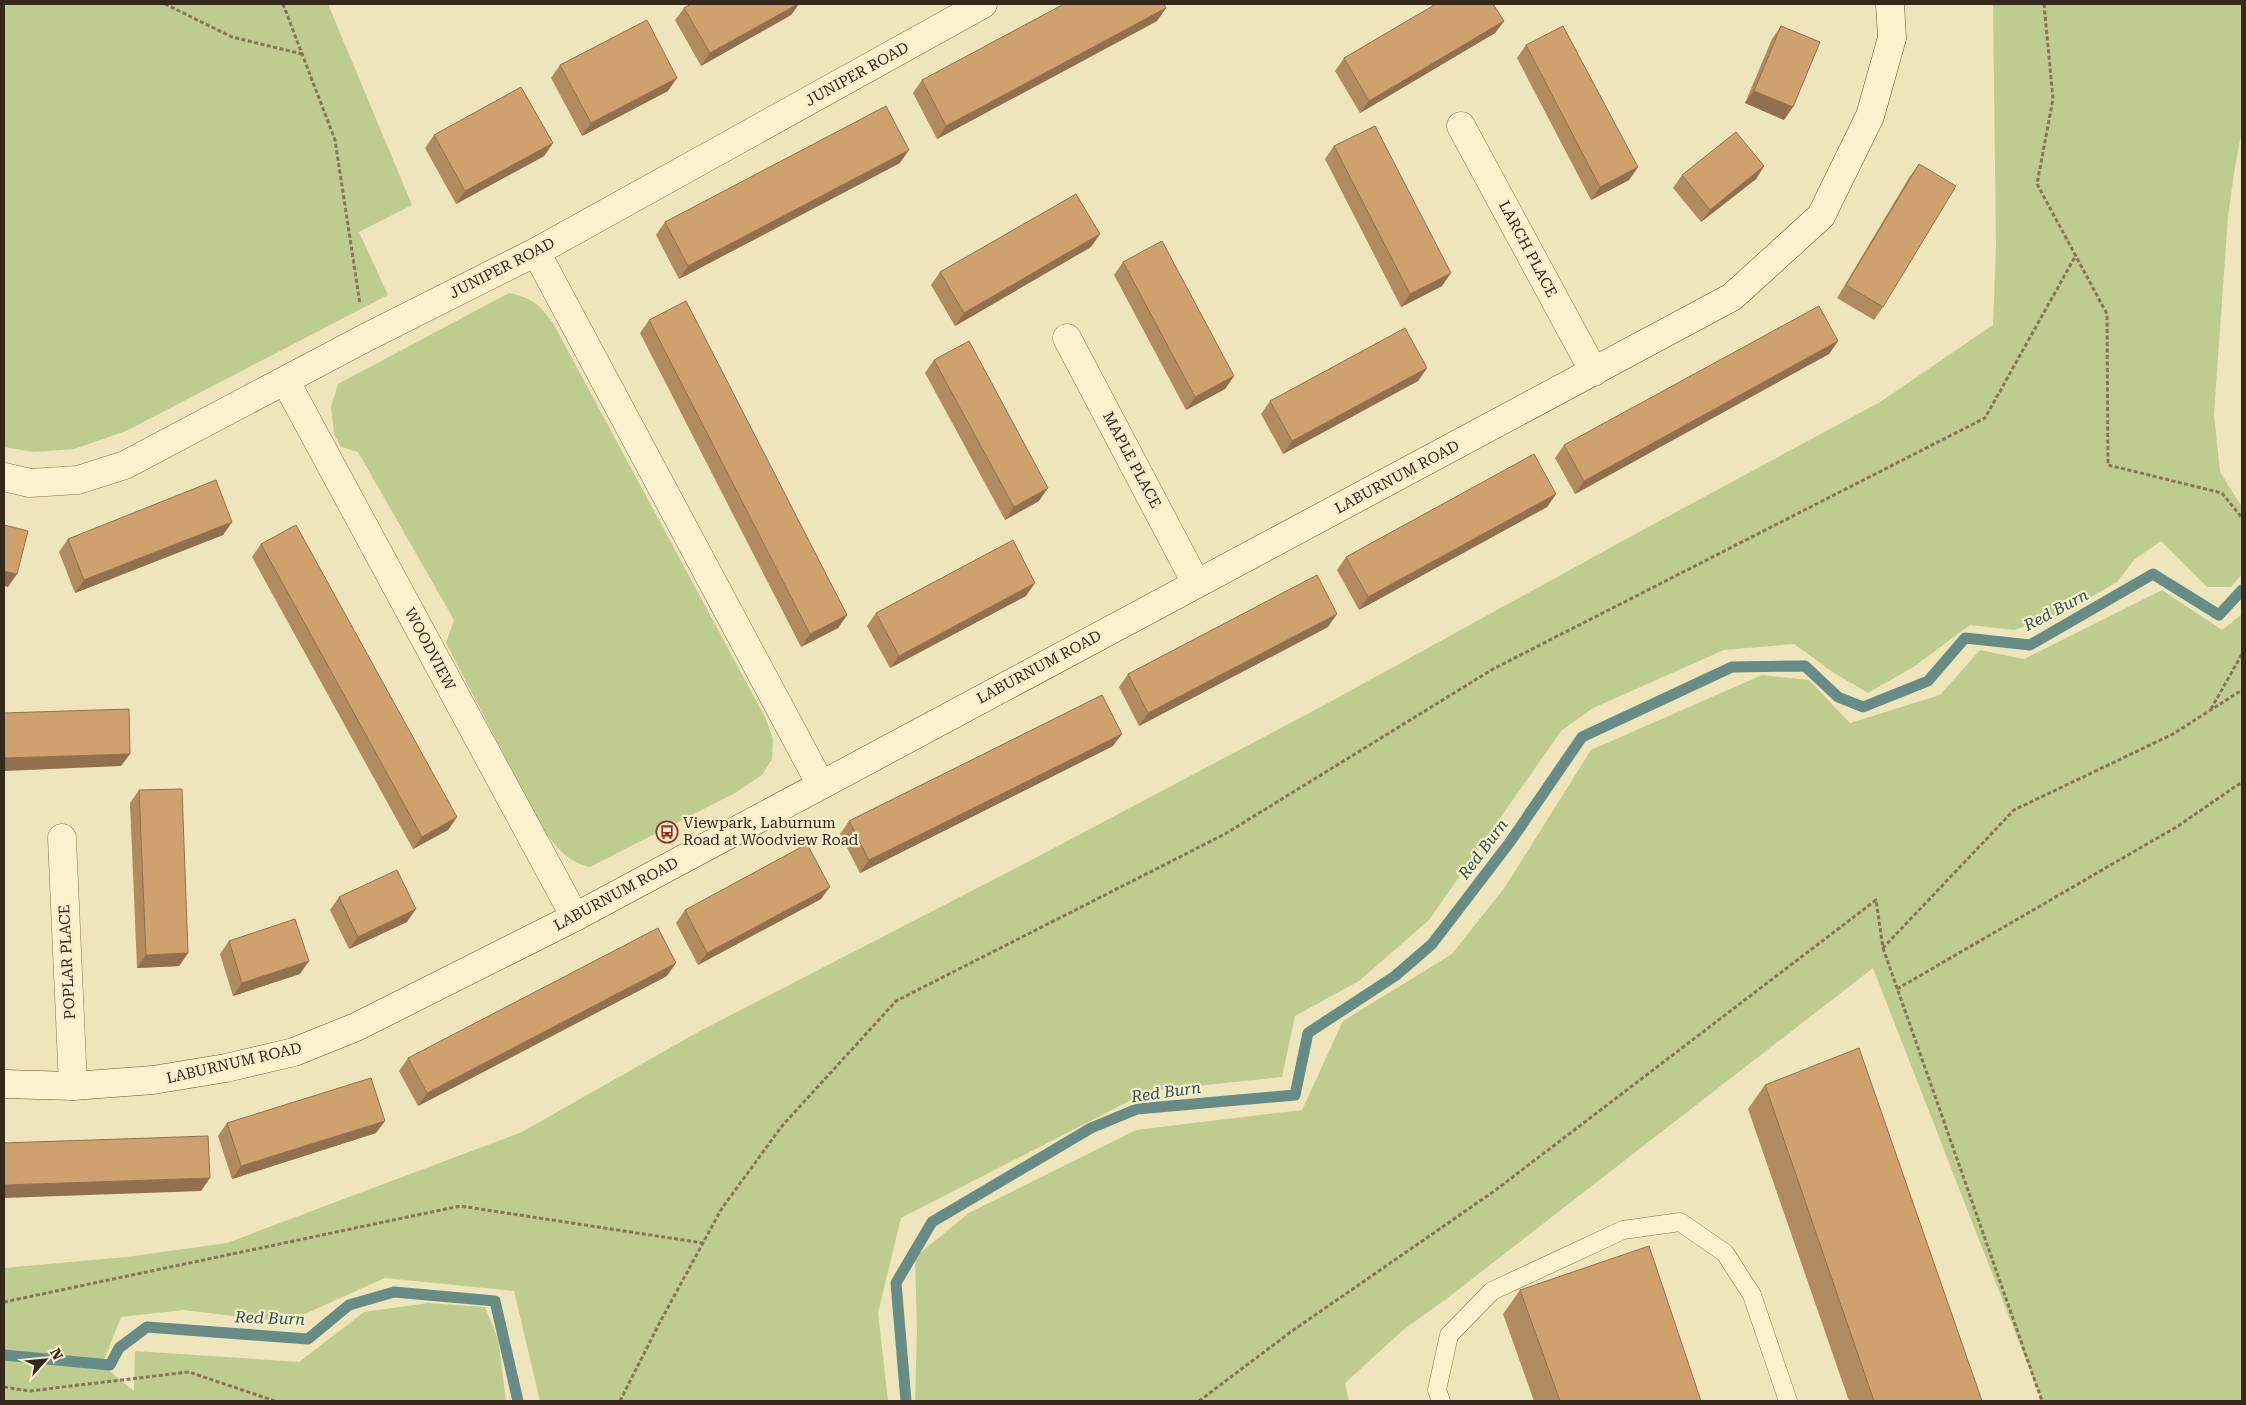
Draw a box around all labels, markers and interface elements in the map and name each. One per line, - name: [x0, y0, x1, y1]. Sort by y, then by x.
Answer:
- street label: JUNIPER ROAD: [802, 38, 912, 110]
- street label: LARCH PLACE: [1495, 198, 1561, 300]
- street label: JUNIPER ROAD: [446, 234, 558, 302]
- street label: MAPLE PLACE: [1099, 409, 1165, 511]
- street label: LABURNUM ROAD: [1332, 437, 1462, 517]
- water label: Red Burn: [2020, 585, 2092, 635]
- street label: WOODVIEW: [401, 605, 460, 694]
- street label: LABURNUM ROAD: [974, 627, 1104, 707]
- place label: Viewpark, Laburnum Road at Woodview Road: [683, 814, 859, 849]
- water label: Red Burn: [1454, 815, 1512, 884]
- bus stop icon: Viewpark, Laburnum Road at Woodview Road: [655, 820, 679, 844]
- street label: LABURNUM ROAD: [551, 854, 681, 934]
- street label: POPLAR PLACE: [55, 904, 79, 1020]
- street label: LABURNUM ROAD: [165, 1039, 303, 1087]
- water label: Red Burn: [1129, 1078, 1202, 1106]
- water label: Red Burn: [234, 1307, 305, 1329]
- north arrow: [20, 1335, 70, 1385]
- text: N: [47, 1346, 66, 1363]

